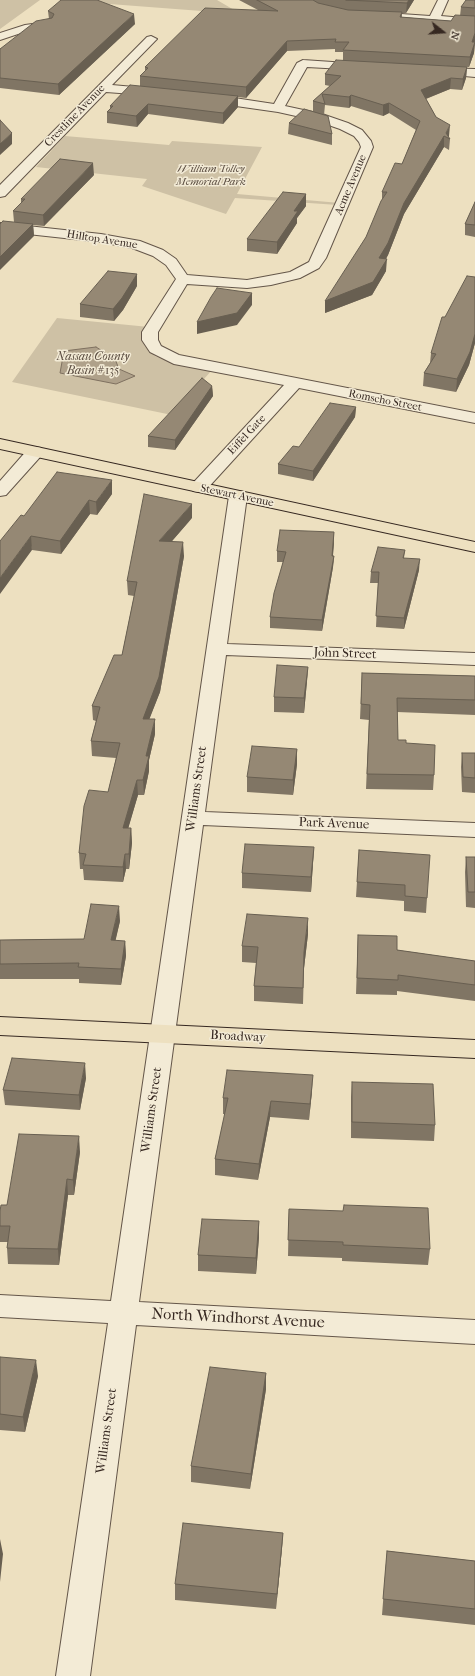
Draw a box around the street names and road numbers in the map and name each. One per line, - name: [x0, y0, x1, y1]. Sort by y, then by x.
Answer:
- street label: Crestline Avenue: [42, 82, 108, 150]
- street label: Acme Avenue: [332, 153, 370, 217]
- street label: Hilltop Avenue: [66, 228, 138, 252]
- street label: Romscho Street: [347, 387, 423, 415]
- street label: Eiffel Gate: [225, 412, 269, 458]
- street label: Stewart Avenue: [199, 482, 275, 510]
- street label: John Street: [313, 645, 377, 663]
- street label: Williams Street: [183, 745, 211, 833]
- street label: Park Avenue: [298, 815, 370, 833]
- street label: Broadway: [210, 1028, 266, 1046]
- street label: Williams Street: [138, 1066, 166, 1154]
- street label: North Windhorst Avenue: [151, 1305, 325, 1333]
- street label: Williams Street: [93, 1387, 121, 1475]

